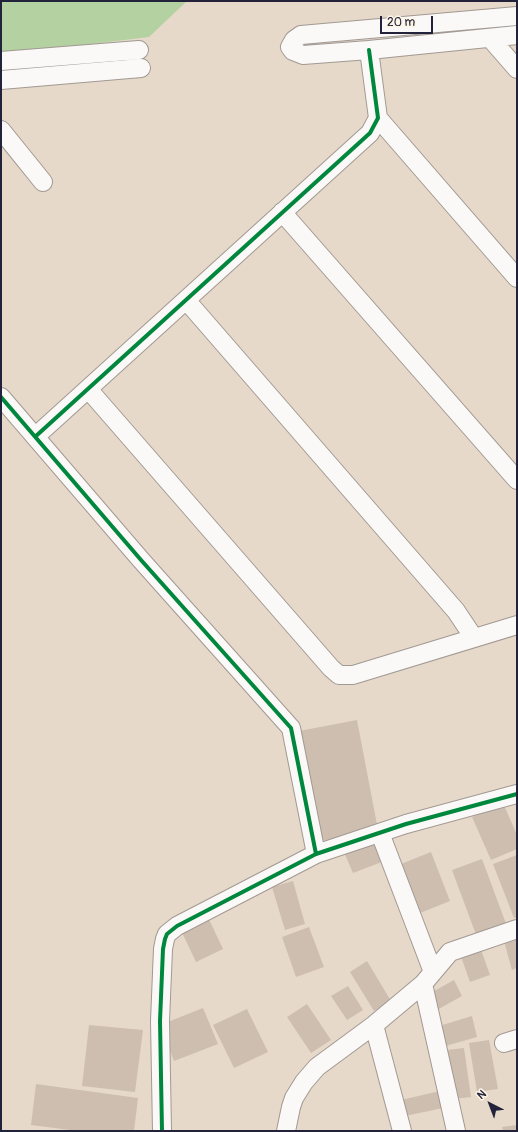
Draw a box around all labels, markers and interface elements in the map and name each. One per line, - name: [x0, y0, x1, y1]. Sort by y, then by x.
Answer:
- scale bar: [382, 8, 435, 34]
- text: 20 m: [387, 15, 415, 30]
- north arrow: [470, 1084, 510, 1124]
- text: N: [475, 1087, 489, 1102]

